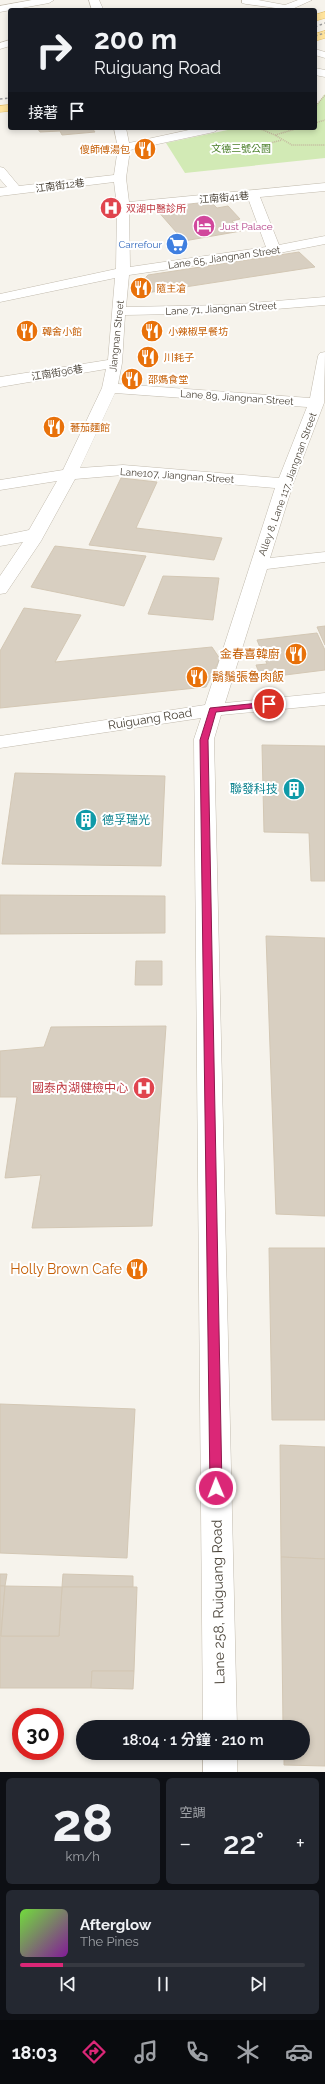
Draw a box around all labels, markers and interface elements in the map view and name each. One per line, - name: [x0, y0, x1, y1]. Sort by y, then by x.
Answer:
- text: 200 m: [94, 23, 177, 56]
- icon: right: [28, 24, 80, 76]
- text: Ruiguang Road: [94, 57, 221, 78]
- icon: arrive: [66, 100, 88, 122]
- text: 接著: [28, 104, 58, 122]
- restaurant icon: 傻師傅湯包: [132, 136, 158, 162]
- park label: 文德三號公園: [211, 143, 271, 154]
- place label: 傻師傅湯包: [80, 144, 130, 155]
- street label: 江南街12巷: [35, 177, 85, 194]
- street label: 江南街41巷: [199, 190, 249, 205]
- hospital icon: 双湖中醫診所: [98, 195, 124, 221]
- place label: 双湖中醫診所: [126, 203, 186, 214]
- hotel icon: Just Palace: [191, 213, 217, 239]
- place label: Just Palace: [220, 221, 273, 232]
- supermarket icon: Carrefour: [164, 231, 190, 257]
- place label: Carrefour: [118, 239, 162, 250]
- street label: Lane 65, Jiangnan Street: [167, 244, 282, 271]
- restaurant icon: 隨主凔: [128, 275, 154, 301]
- place label: 隨主凔: [156, 283, 186, 294]
- street label: Jiangnan Street: [107, 299, 126, 372]
- street label: Lane 71, Jiangnan Street: [165, 300, 278, 317]
- restaurant icon: 韓舍小館: [14, 318, 40, 344]
- restaurant icon: 小辣椒早餐坊: [139, 318, 165, 344]
- place label: 韓舍小館: [42, 326, 82, 337]
- place label: 小辣椒早餐坊: [168, 326, 228, 337]
- restaurant icon: 川耗子: [135, 344, 161, 370]
- place label: 川耗子: [164, 352, 194, 363]
- street label: 江南街96巷: [31, 363, 84, 382]
- restaurant icon: 邵媽食堂: [119, 366, 145, 392]
- place label: 邵媽食堂: [148, 374, 188, 385]
- street label: Lane 89, Jiangnan Street: [180, 388, 295, 407]
- street label: Alley 8, Lane 117, Jiangnan Street: [256, 411, 319, 557]
- restaurant icon: 蕃茄麵館: [41, 414, 67, 440]
- place label: 蕃茄麵館: [70, 422, 110, 433]
- street label: Lane107, Jiangnan Street: [120, 466, 235, 485]
- restaurant icon: 金春喜韓廚: [283, 641, 309, 667]
- place label: 金春喜韓廚: [220, 647, 280, 661]
- restaurant icon: 鬍鬚張魯肉飯: [184, 664, 210, 690]
- place label: 鬍鬚張魯肉飯: [212, 670, 284, 684]
- pin: [252, 687, 286, 721]
- icon: arrive: [258, 693, 280, 715]
- street label: Ruiguang Road: [107, 705, 193, 733]
- building icon: 聯發科技: [281, 776, 307, 802]
- place label: 聯發科技: [230, 782, 278, 796]
- building icon: 德孚瑞光: [73, 807, 99, 833]
- place label: 德孚瑞光: [102, 813, 150, 827]
- hospital icon: 國泰內湖健檢中心: [131, 1075, 157, 1101]
- place label: 國泰內湖健檢中心: [32, 1081, 128, 1095]
- restaurant icon: Holly Brown Cafe: [124, 1256, 150, 1282]
- place label: Holly Brown Cafe: [10, 1261, 122, 1277]
- position arrow: [195, 1467, 237, 1509]
- street label: Lane 258, Ruiguang Road: [209, 1520, 227, 1684]
- speed limit sign: 30: [12, 1708, 64, 1760]
- text: 18:04 · 1 分鐘 · 210 m: [122, 1731, 264, 1749]
- text: 28: [52, 1792, 113, 1853]
- text: 空調: [180, 1805, 206, 1820]
- text: 22°: [223, 1826, 264, 1861]
- text: −: [180, 1830, 191, 1856]
- text: +: [296, 1830, 305, 1856]
- text: km/h: [66, 1849, 100, 1864]
- text: Afterglow: [80, 1916, 151, 1934]
- text: The Pines: [80, 1934, 139, 1949]
- icon: previous: [57, 1973, 79, 1995]
- icon: pause: [152, 1973, 174, 1995]
- icon: next: [247, 1973, 269, 1995]
- icon: directions: [80, 2038, 108, 2066]
- icon: music: [132, 2038, 160, 2066]
- icon: phone: [183, 2038, 211, 2066]
- icon: climate: [234, 2038, 262, 2066]
- icon: car: [285, 2038, 313, 2066]
- text: 18:03: [12, 2042, 57, 2063]

